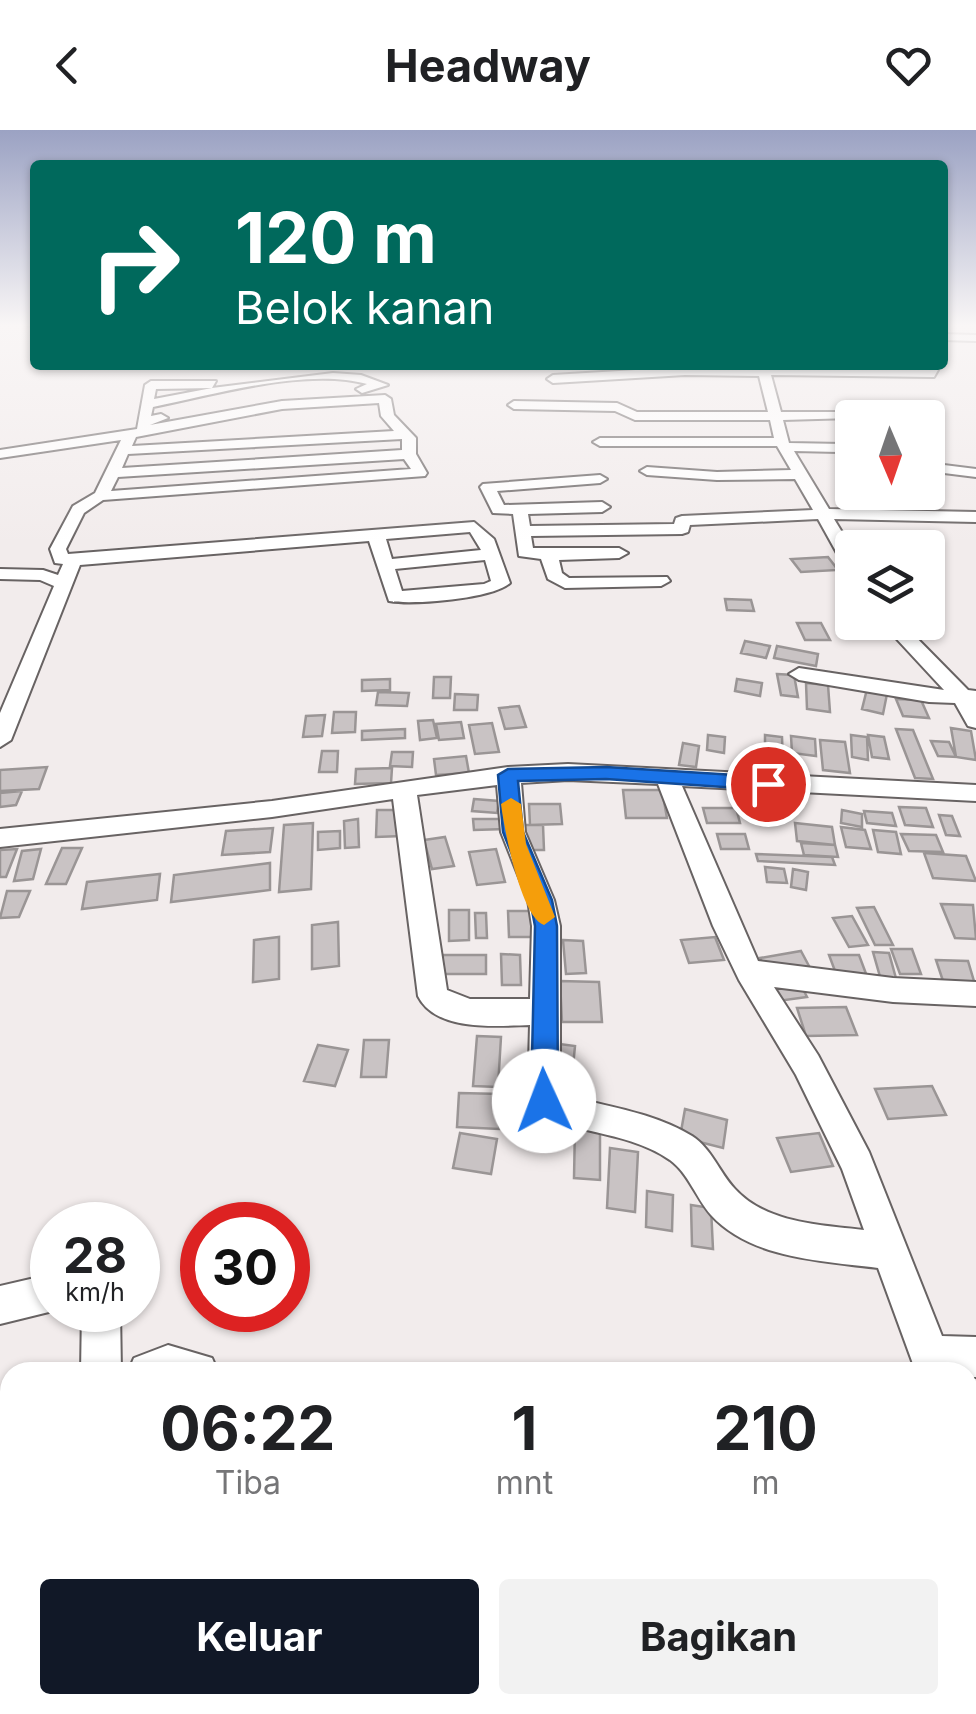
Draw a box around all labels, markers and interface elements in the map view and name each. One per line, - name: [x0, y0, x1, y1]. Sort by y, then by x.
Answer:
- icon: back: [40, 38, 95, 93]
- text: Headway: [385, 38, 591, 93]
- icon: heart: [881, 38, 936, 93]
- text: 120 m: [235, 195, 437, 280]
- icon: right: [70, 200, 200, 330]
- text: Belok kanan: [235, 280, 494, 335]
- north arrow: [835, 400, 945, 510]
- map controls: [835, 400, 945, 640]
- button: layers: [835, 530, 945, 640]
- pin: [726, 742, 811, 827]
- icon: arrive: [741, 757, 796, 812]
- position arrow: [492, 1049, 596, 1153]
- speed limit sign: 30: [180, 1202, 310, 1332]
- text: 28: [63, 1225, 127, 1285]
- text: km/h: [65, 1277, 125, 1307]
- text: 06:22: [160, 1392, 335, 1464]
- text: 1: [512, 1392, 537, 1464]
- text: 210: [714, 1392, 818, 1464]
- text: Tiba: [215, 1463, 281, 1502]
- text: mnt: [496, 1463, 553, 1502]
- text: m: [752, 1463, 780, 1502]
- button: Keluar: [40, 1579, 479, 1694]
- button: Bagikan: [499, 1579, 938, 1694]

